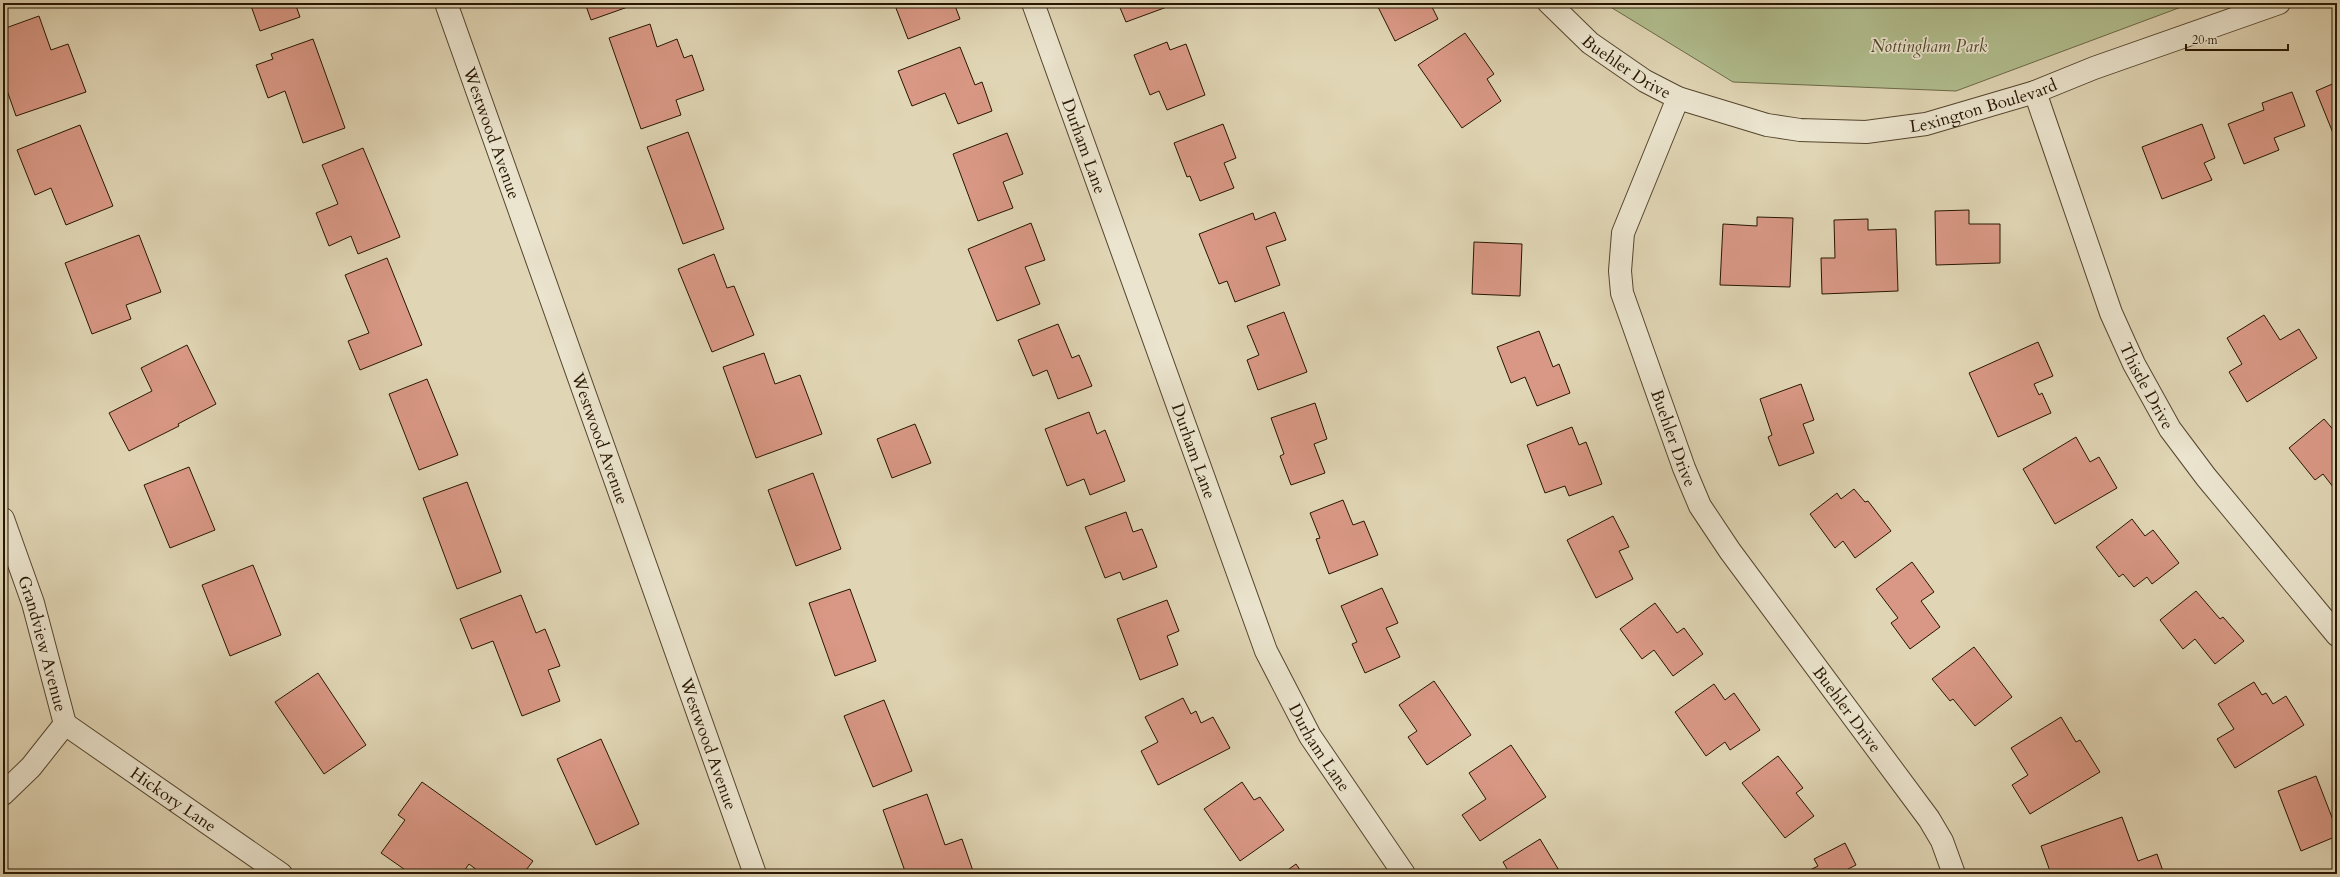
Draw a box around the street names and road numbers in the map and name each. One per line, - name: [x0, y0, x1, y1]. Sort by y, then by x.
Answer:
- street label: Buehler Drive: [1576, 30, 1675, 104]
- street label: Westwood Avenue: [457, 63, 526, 202]
- street label: Lexington Boulevard: [1908, 73, 2060, 138]
- street label: Durham Lane: [1056, 95, 1112, 197]
- street label: Thistle Drive: [2114, 339, 2179, 434]
- street label: Westwood Avenue: [566, 369, 634, 508]
- street label: Buehler Drive: [1645, 386, 1702, 490]
- street label: Durham Lane: [1166, 400, 1221, 502]
- street label: Grandview Avenue: [12, 573, 72, 714]
- street label: Buehler Drive: [1807, 662, 1887, 757]
- street label: Westwood Avenue: [674, 674, 742, 813]
- street label: Durham Lane: [1283, 700, 1356, 796]
- street label: Hickory Lane: [126, 762, 221, 838]

